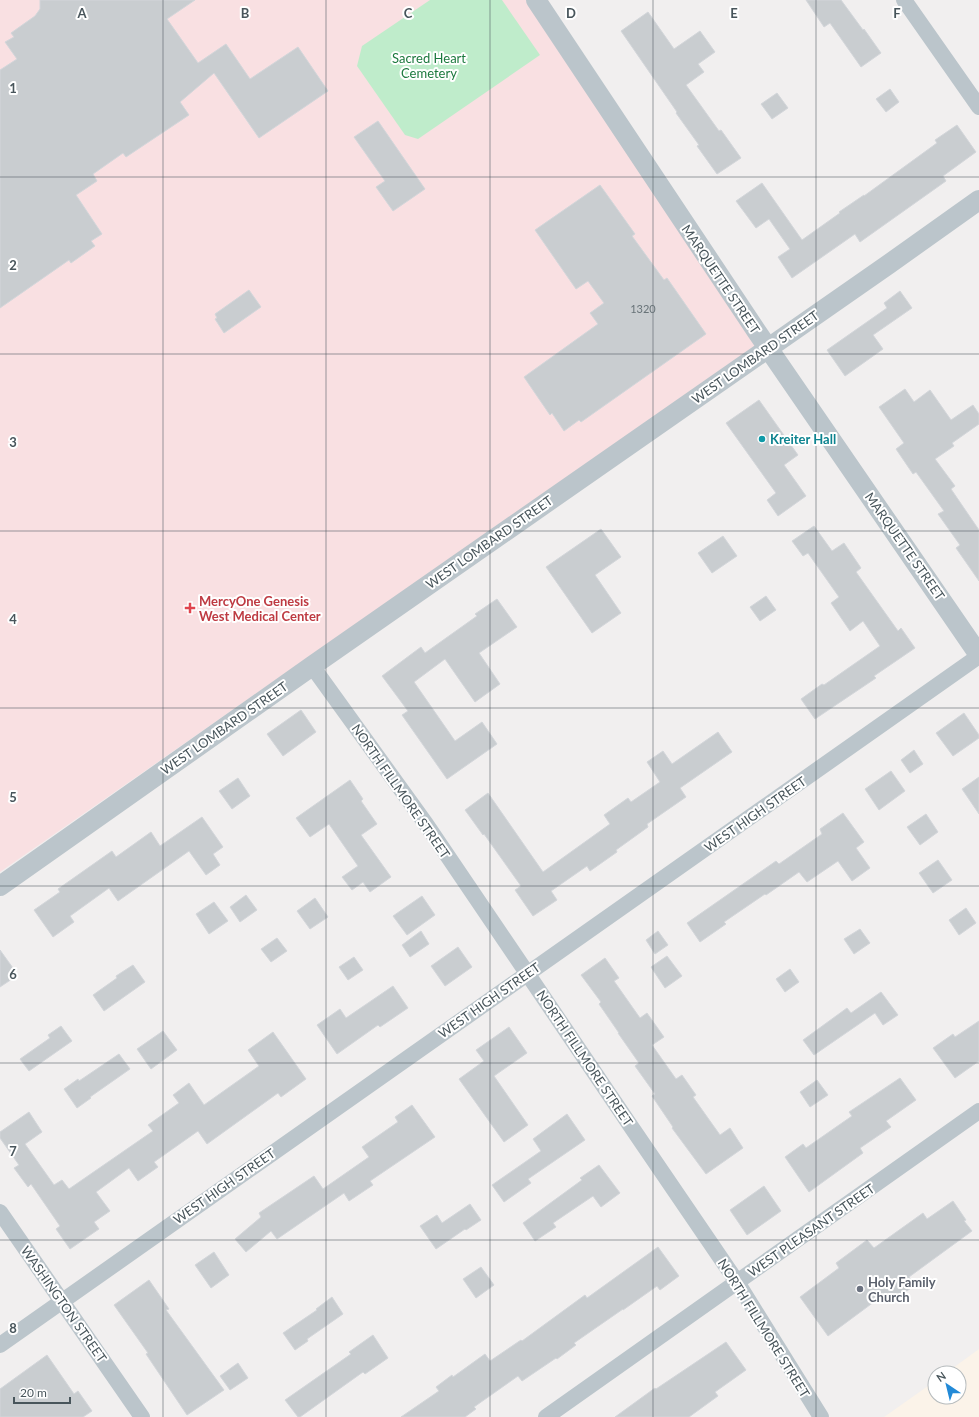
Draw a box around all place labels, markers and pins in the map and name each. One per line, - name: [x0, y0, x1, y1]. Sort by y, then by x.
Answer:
- place label: Kreiter Hall: [770, 431, 836, 447]
- marker: Kreiter Hall: [757, 434, 767, 444]
- place label: MercyOne Genesis West Medical Center: [199, 593, 321, 624]
- marker: MercyOne Genesis West Medical Center: [184, 602, 196, 614]
- place label: Holy Family Church: [868, 1274, 936, 1305]
- marker: Holy Family Church: [855, 1284, 865, 1294]

